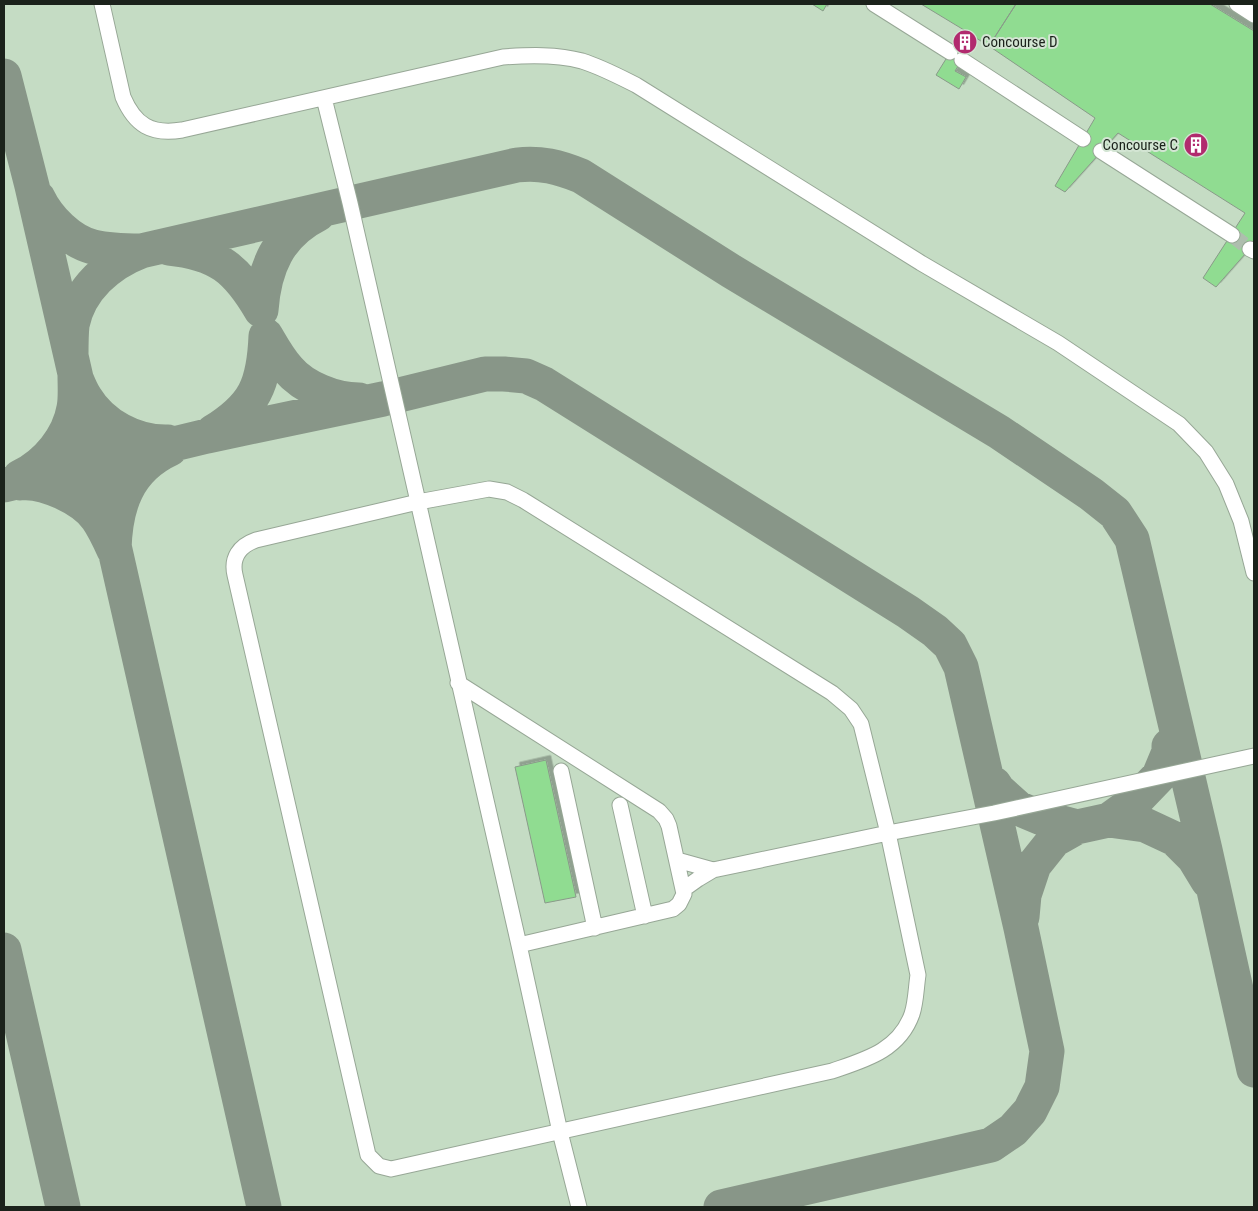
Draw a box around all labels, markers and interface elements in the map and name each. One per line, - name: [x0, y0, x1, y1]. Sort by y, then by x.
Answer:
- building icon: Concourse D: [952, 29, 978, 55]
- place label: Concourse D: [982, 33, 1057, 51]
- building icon: Concourse C: [1183, 132, 1209, 158]
- place label: Concourse C: [1103, 136, 1178, 154]

